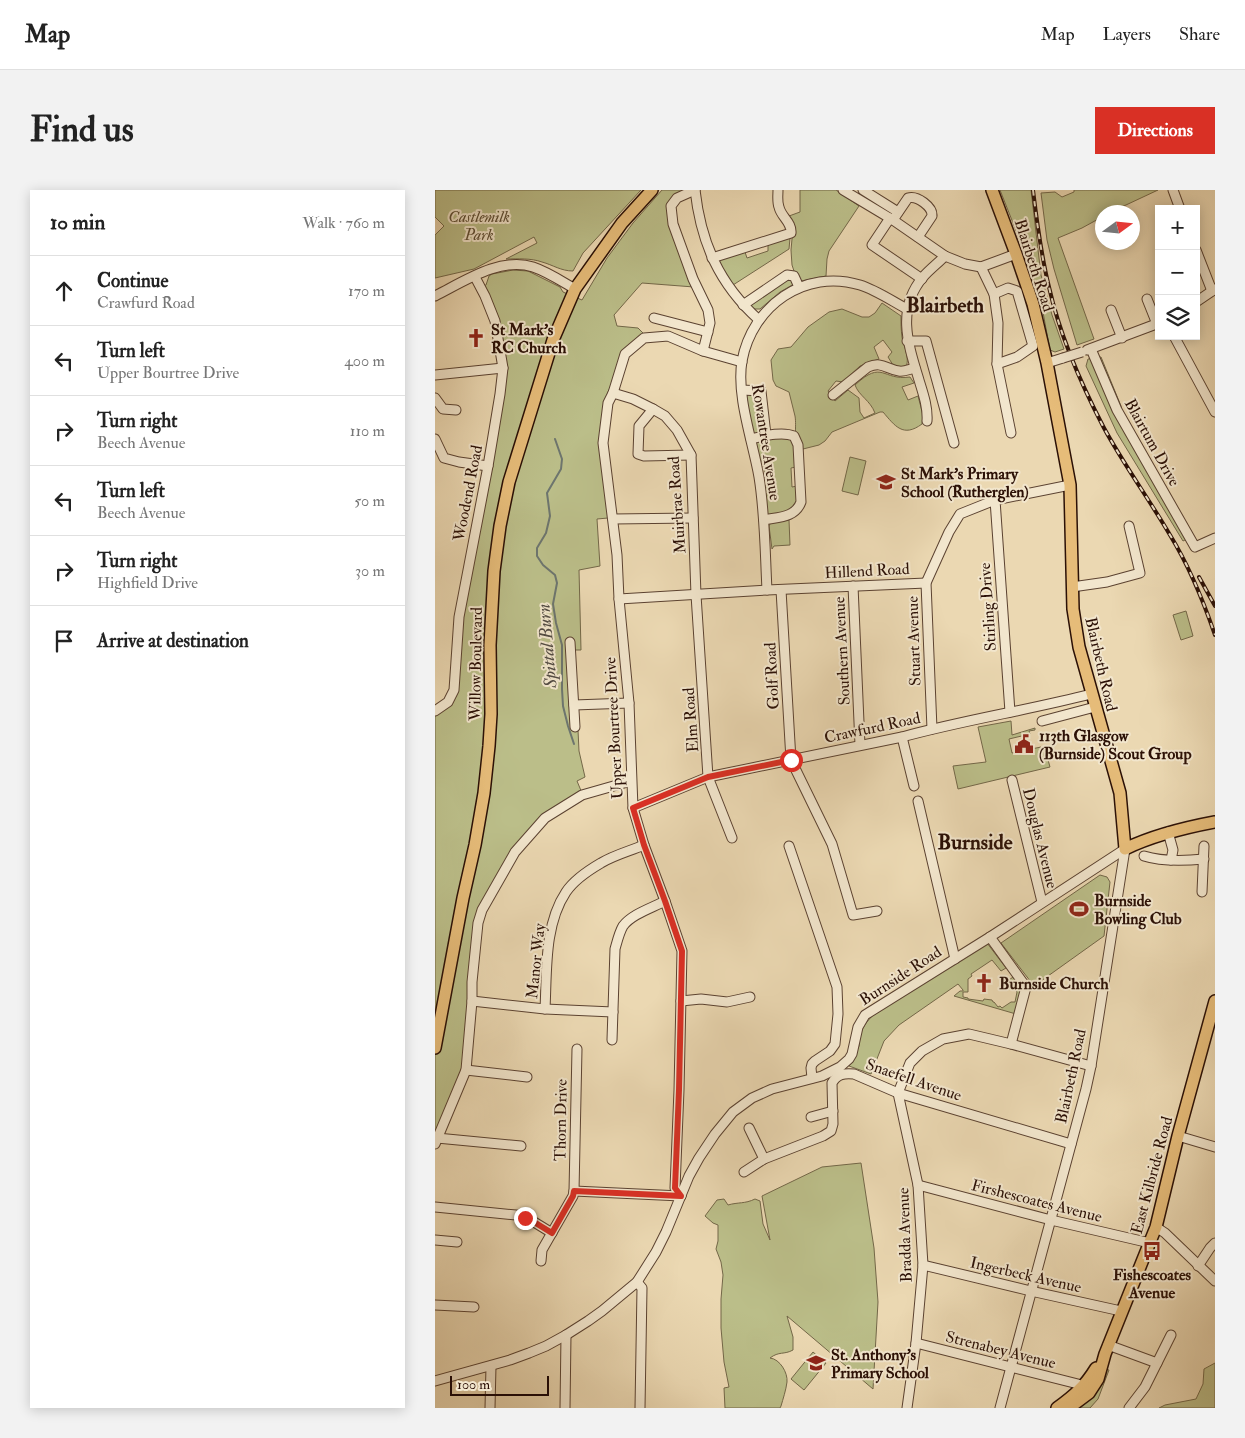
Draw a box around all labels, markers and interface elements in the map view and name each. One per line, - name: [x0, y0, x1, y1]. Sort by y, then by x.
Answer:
- text: Map: [25, 19, 70, 50]
- text: Map: [1041, 23, 1075, 46]
- text: Layers: [1103, 23, 1151, 46]
- text: Share: [1179, 23, 1220, 46]
- button: Directions: [1095, 107, 1215, 154]
- text: Find us: [30, 108, 134, 152]
- north arrow: [1095, 205, 1140, 250]
- map controls: [1155, 205, 1200, 340]
- button: +: [1155, 205, 1200, 250]
- park label: Castlemilk Park: [448, 207, 510, 245]
- text: 10 min: [50, 209, 105, 236]
- text: Walk · 760 m: [303, 213, 385, 233]
- street label: Blairbeth Road: [1010, 216, 1058, 314]
- button: −: [1155, 250, 1200, 295]
- text: Continue: [97, 269, 168, 293]
- icon: ahead: [50, 277, 78, 305]
- text: 170 m: [348, 281, 385, 301]
- district label: Blairbeth: [906, 292, 984, 319]
- text: Crawfurd Road: [97, 293, 195, 313]
- button: layers: [1155, 295, 1200, 340]
- place label: St Mark's RC Church: [491, 320, 567, 358]
- church icon: St Mark's RC Church: [465, 327, 487, 349]
- text: Turn left: [97, 339, 165, 363]
- icon: left: [50, 347, 78, 375]
- text: 400 m: [344, 351, 385, 371]
- text: Upper Bourtree Drive: [97, 363, 239, 383]
- street label: Rowantree Avenue: [747, 383, 785, 502]
- street label: Blairtum Drive: [1120, 395, 1185, 490]
- text: Turn right: [97, 409, 177, 433]
- icon: right: [50, 417, 78, 445]
- text: 110 m: [350, 421, 385, 441]
- text: Beech Avenue: [97, 433, 185, 453]
- street label: Woodend Road: [449, 443, 487, 544]
- street label: Muirbrae Road: [664, 455, 690, 554]
- place label: St Mark's Primary School (Rutherglen): [901, 464, 1029, 503]
- school or university icon: St Mark's Primary School (Rutherglen): [875, 471, 897, 493]
- text: Turn left: [97, 479, 165, 503]
- icon: left: [50, 487, 78, 515]
- text: 50 m: [354, 491, 385, 511]
- text: Beech Avenue: [97, 503, 185, 523]
- text: Turn right: [97, 549, 177, 573]
- icon: right: [50, 557, 78, 585]
- street label: Hillend Road: [824, 559, 910, 583]
- text: 30 m: [355, 561, 385, 581]
- street label: Stirling Drive: [975, 562, 1001, 652]
- text: Highfield Drive: [97, 573, 198, 593]
- street label: Stuart Avenue: [902, 595, 926, 686]
- street label: Southern Avenue: [829, 596, 855, 706]
- water label: Spittal Burn: [532, 603, 563, 690]
- street label: Willow Boulevard: [465, 607, 487, 722]
- street label: Blairbeth Road: [1080, 615, 1122, 713]
- icon: arrive: [50, 627, 78, 655]
- text: Arrive at destination: [97, 629, 249, 653]
- street label: Golf Road: [760, 642, 784, 710]
- street label: Upper Bourtree Drive: [600, 656, 629, 799]
- street label: Elm Road: [679, 687, 703, 753]
- street label: Crawfurd Road: [822, 708, 922, 748]
- place label: 113th Glasgow (Burnside) Scout Group: [1039, 726, 1191, 765]
- public building icon: 113th Glasgow (Burnside) Scout Group: [1013, 733, 1035, 755]
- route start: [780, 749, 803, 772]
- street label: Douglas Avenue: [1018, 786, 1062, 891]
- district label: Burnside: [937, 829, 1013, 856]
- place label: Burnside Bowling Club: [1094, 891, 1182, 930]
- sports icon: Burnside Bowling Club: [1068, 898, 1090, 920]
- street label: Manor Way: [522, 922, 550, 1000]
- street label: Burnside Road: [856, 942, 946, 1010]
- church icon: Burnside Church: [973, 972, 995, 994]
- place label: Burnside Church: [999, 974, 1109, 994]
- street label: Blairbeth Road: [1051, 1027, 1091, 1125]
- street label: Snaefell Avenue: [863, 1054, 965, 1106]
- street label: Thorn Drive: [550, 1078, 572, 1161]
- street label: East Kilbride Road: [1127, 1114, 1177, 1236]
- street label: Firshescoates Avenue: [969, 1175, 1104, 1227]
- street label: Bradda Avenue: [893, 1187, 917, 1283]
- route end: [514, 1207, 537, 1230]
- bus stop icon: Fishescoates Avenue: [1141, 1240, 1163, 1262]
- street label: Ingerbeck Avenue: [968, 1252, 1084, 1298]
- place label: Fishescoates Avenue: [1113, 1265, 1192, 1303]
- street label: Strenabey Avenue: [944, 1327, 1058, 1373]
- place label: St. Anthony's Primary School: [831, 1345, 930, 1384]
- school or university icon: St. Anthony's Primary School: [805, 1352, 827, 1374]
- scale bar: [450, 1373, 549, 1396]
- text: 100 m: [457, 1376, 490, 1393]

